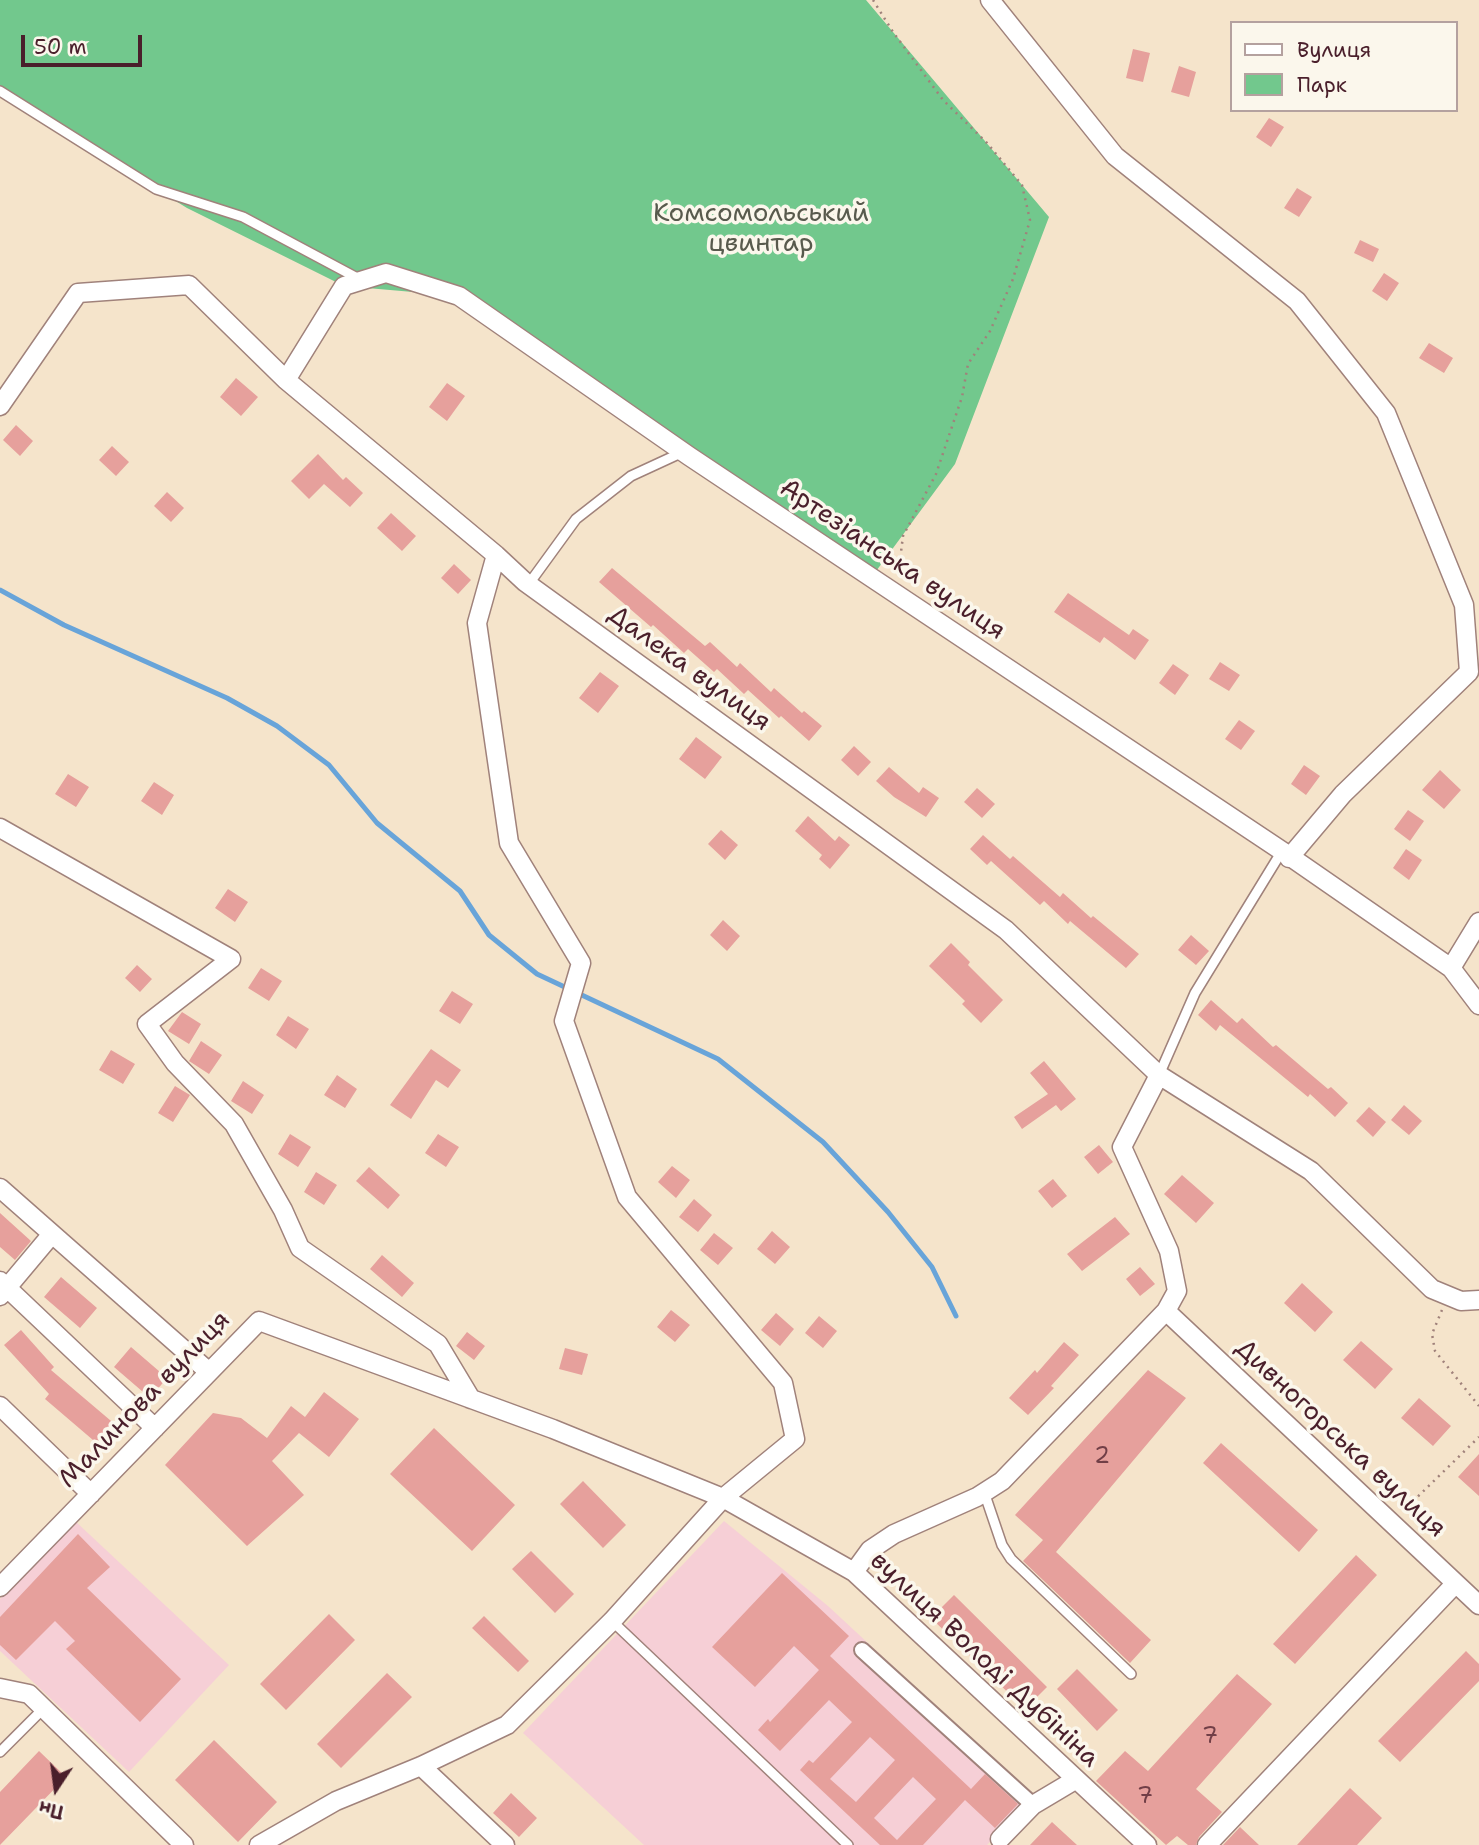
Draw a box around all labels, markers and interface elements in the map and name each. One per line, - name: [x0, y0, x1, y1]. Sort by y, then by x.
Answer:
- scale bar: [24, 21, 145, 65]
- legend: [1230, 21, 1458, 112]
- text: 50 m: [34, 33, 87, 61]
- text: Вулиця: [1297, 36, 1371, 64]
- text: Парк: [1297, 71, 1347, 99]
- park label: Комсомольський цвинтар: [653, 198, 869, 260]
- street label: Артезіанська вулиця: [773, 473, 1011, 647]
- street label: Далека вулиця: [601, 599, 777, 739]
- street label: Малинова вулиця: [53, 1305, 237, 1495]
- street label: Дивногорська вулиця: [1228, 1333, 1452, 1545]
- house number: 2: [1094, 1443, 1110, 1471]
- street label: вулиця Володі Дубініна: [863, 1546, 1105, 1774]
- house number: 7: [1202, 1723, 1218, 1751]
- north arrow: [21, 1754, 91, 1824]
- house number: 7: [1137, 1783, 1153, 1811]
- text: Пн: [36, 1795, 66, 1825]

